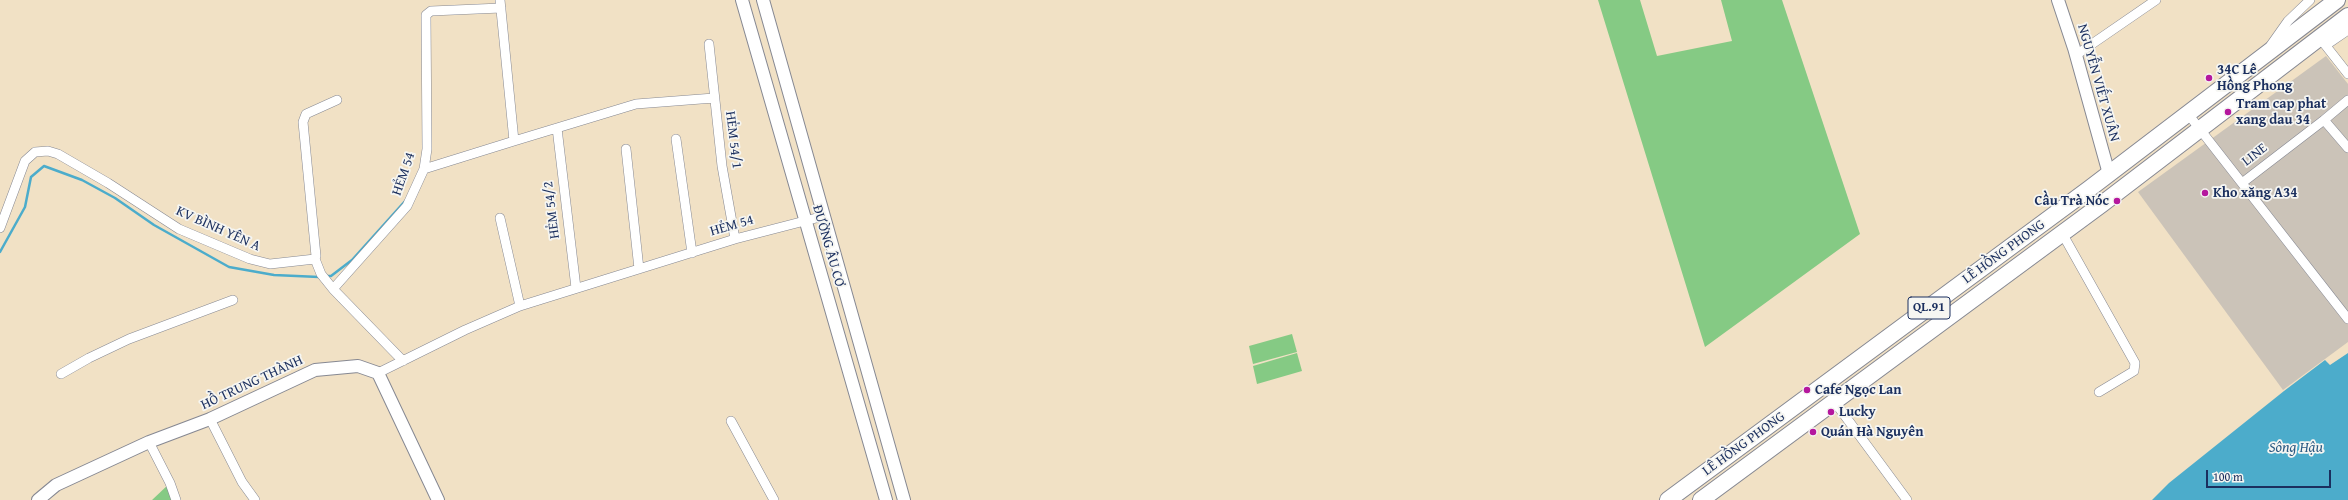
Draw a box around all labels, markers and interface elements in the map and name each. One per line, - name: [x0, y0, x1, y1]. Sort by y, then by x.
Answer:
- street label: NGUYỄN VIẾT XUÂN: [2073, 22, 2123, 144]
- place label: 34C Lê Hồng Phong: [2217, 62, 2292, 94]
- marker: 34C Lê Hồng Phong: [2204, 73, 2214, 83]
- place label: Tram cap phat xang dau 34: [2236, 96, 2326, 128]
- marker: Tram cap phat xang dau 34: [2223, 107, 2233, 117]
- street label: HẺM 54/1: [721, 110, 745, 170]
- street label: LINE: [2239, 140, 2271, 170]
- street label: HẺM 54: [389, 150, 419, 198]
- street label: HẺM 54/2: [540, 180, 564, 240]
- place label: Kho xăng A34: [2213, 185, 2297, 201]
- marker: Kho xăng A34: [2200, 188, 2210, 198]
- place label: Cầu Trà Nóc: [2035, 193, 2109, 209]
- marker: Cầu Trà Nóc: [2112, 196, 2122, 206]
- street label: KV BÌNH YÊN A: [173, 203, 263, 255]
- street label: ĐƯỜNG ÂU CƠ: [808, 203, 848, 289]
- street label: HẺM 54: [708, 212, 756, 240]
- street label: LÊ HỒNG PHONG: [1959, 216, 2049, 288]
- road number: QL.91: [1908, 297, 1950, 319]
- street label: HỒ TRUNG THÀNH: [198, 352, 306, 414]
- place label: Cafe Ngọc Lan: [1815, 382, 1901, 398]
- marker: Cafe Ngọc Lan: [1802, 385, 1812, 395]
- place label: Lucky: [1839, 404, 1876, 420]
- marker: Lucky: [1826, 407, 1836, 417]
- street label: LÊ HỒNG PHONG: [1699, 408, 1789, 480]
- place label: Quán Hà Nguyên: [1821, 424, 1923, 440]
- marker: Quán Hà Nguyên: [1808, 427, 1818, 437]
- water label: Sông Hậu: [2269, 439, 2323, 457]
- scale bar: [2208, 462, 2333, 488]
- text: 100 m: [2213, 468, 2243, 485]

